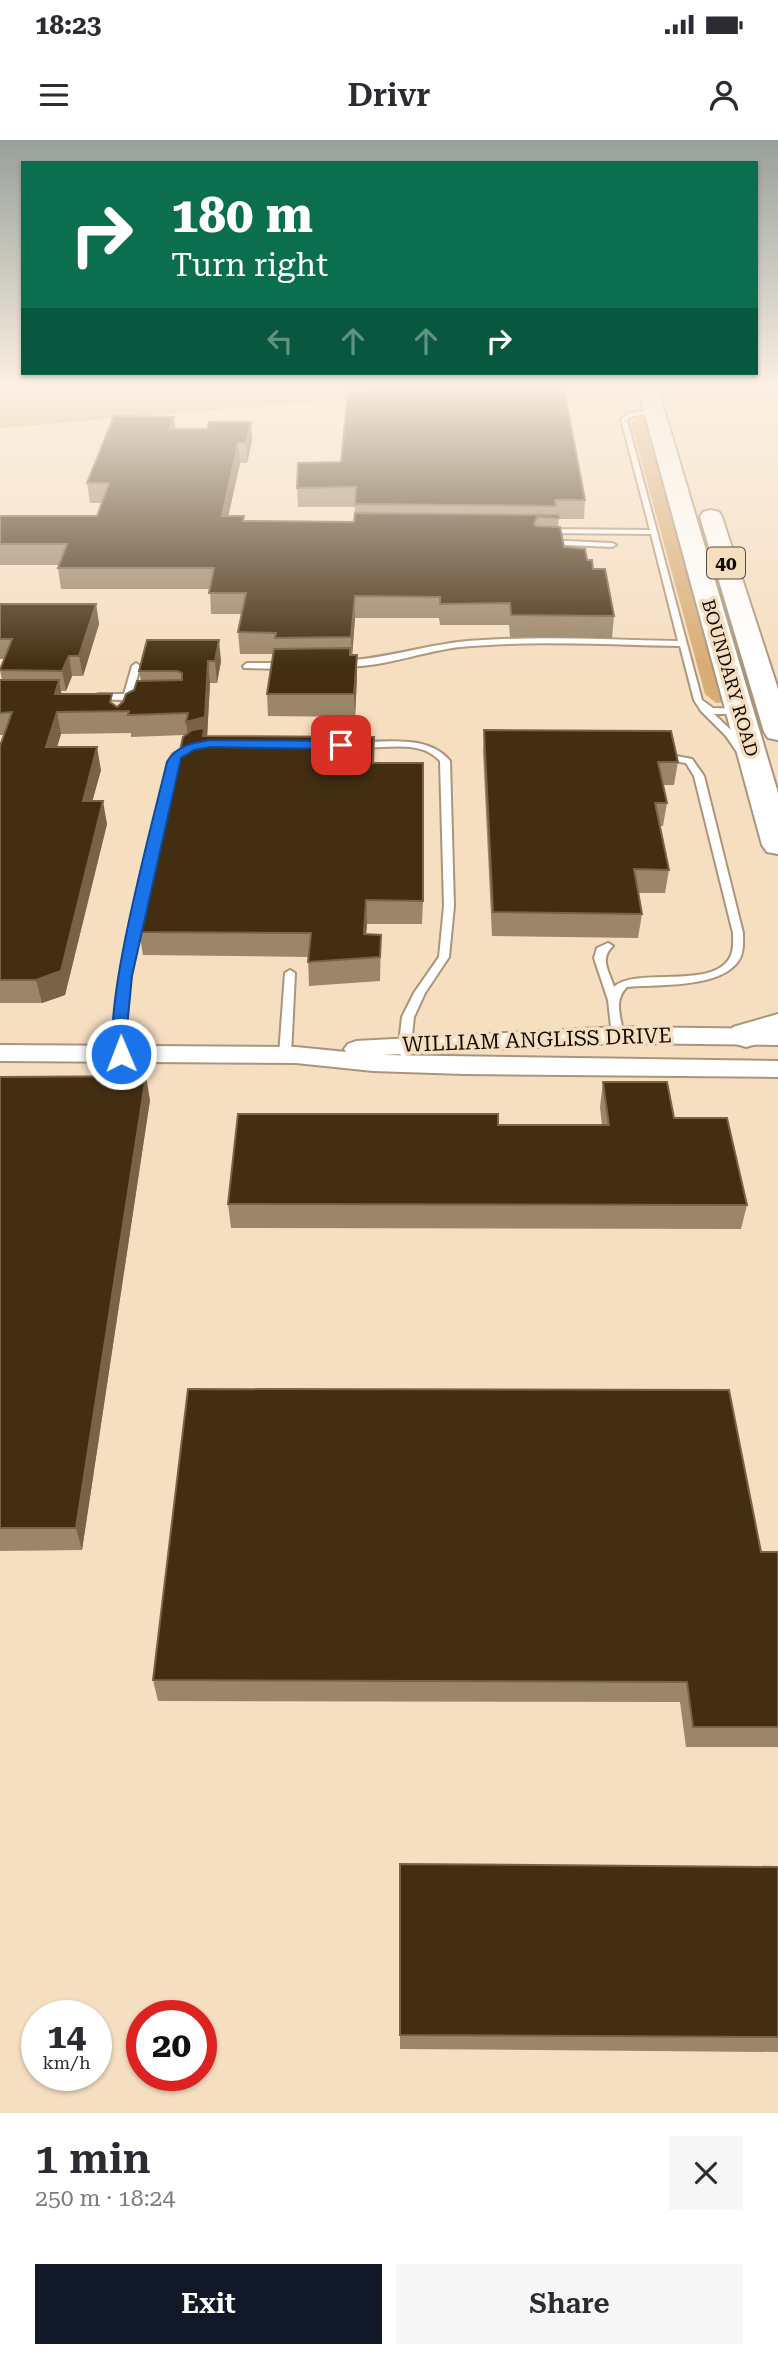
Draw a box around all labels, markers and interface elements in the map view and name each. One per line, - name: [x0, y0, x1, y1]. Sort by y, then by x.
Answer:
- text: 18:23: [35, 10, 101, 40]
- icon: menu: [35, 76, 73, 114]
- text: Drivr: [348, 76, 430, 114]
- icon: person: [705, 76, 743, 114]
- text: 180 m: [171, 187, 313, 244]
- icon: right: [56, 189, 147, 280]
- text: Turn right: [171, 246, 328, 284]
- icon: left: [261, 322, 299, 360]
- icon: ahead: [334, 322, 372, 360]
- icon: ahead: [407, 322, 445, 360]
- icon: right: [480, 322, 518, 360]
- road number: 40: [707, 548, 745, 578]
- street label: BOUNDARY ROAD: [698, 597, 763, 759]
- pin: [311, 715, 371, 775]
- icon: arrive: [322, 726, 360, 764]
- position arrow: [84, 1017, 158, 1091]
- street label: WILLIAM ANGLISS DRIVE: [402, 1023, 672, 1057]
- speed limit sign: 20: [126, 2000, 217, 2091]
- text: 14: [47, 2016, 86, 2057]
- text: km/h: [42, 2052, 91, 2073]
- text: 1 min: [35, 2134, 151, 2183]
- button: close: [669, 2136, 743, 2210]
- text: 250 m · 18:24: [35, 2185, 175, 2212]
- button: Exit: [35, 2264, 382, 2344]
- button: Share: [396, 2264, 743, 2344]

